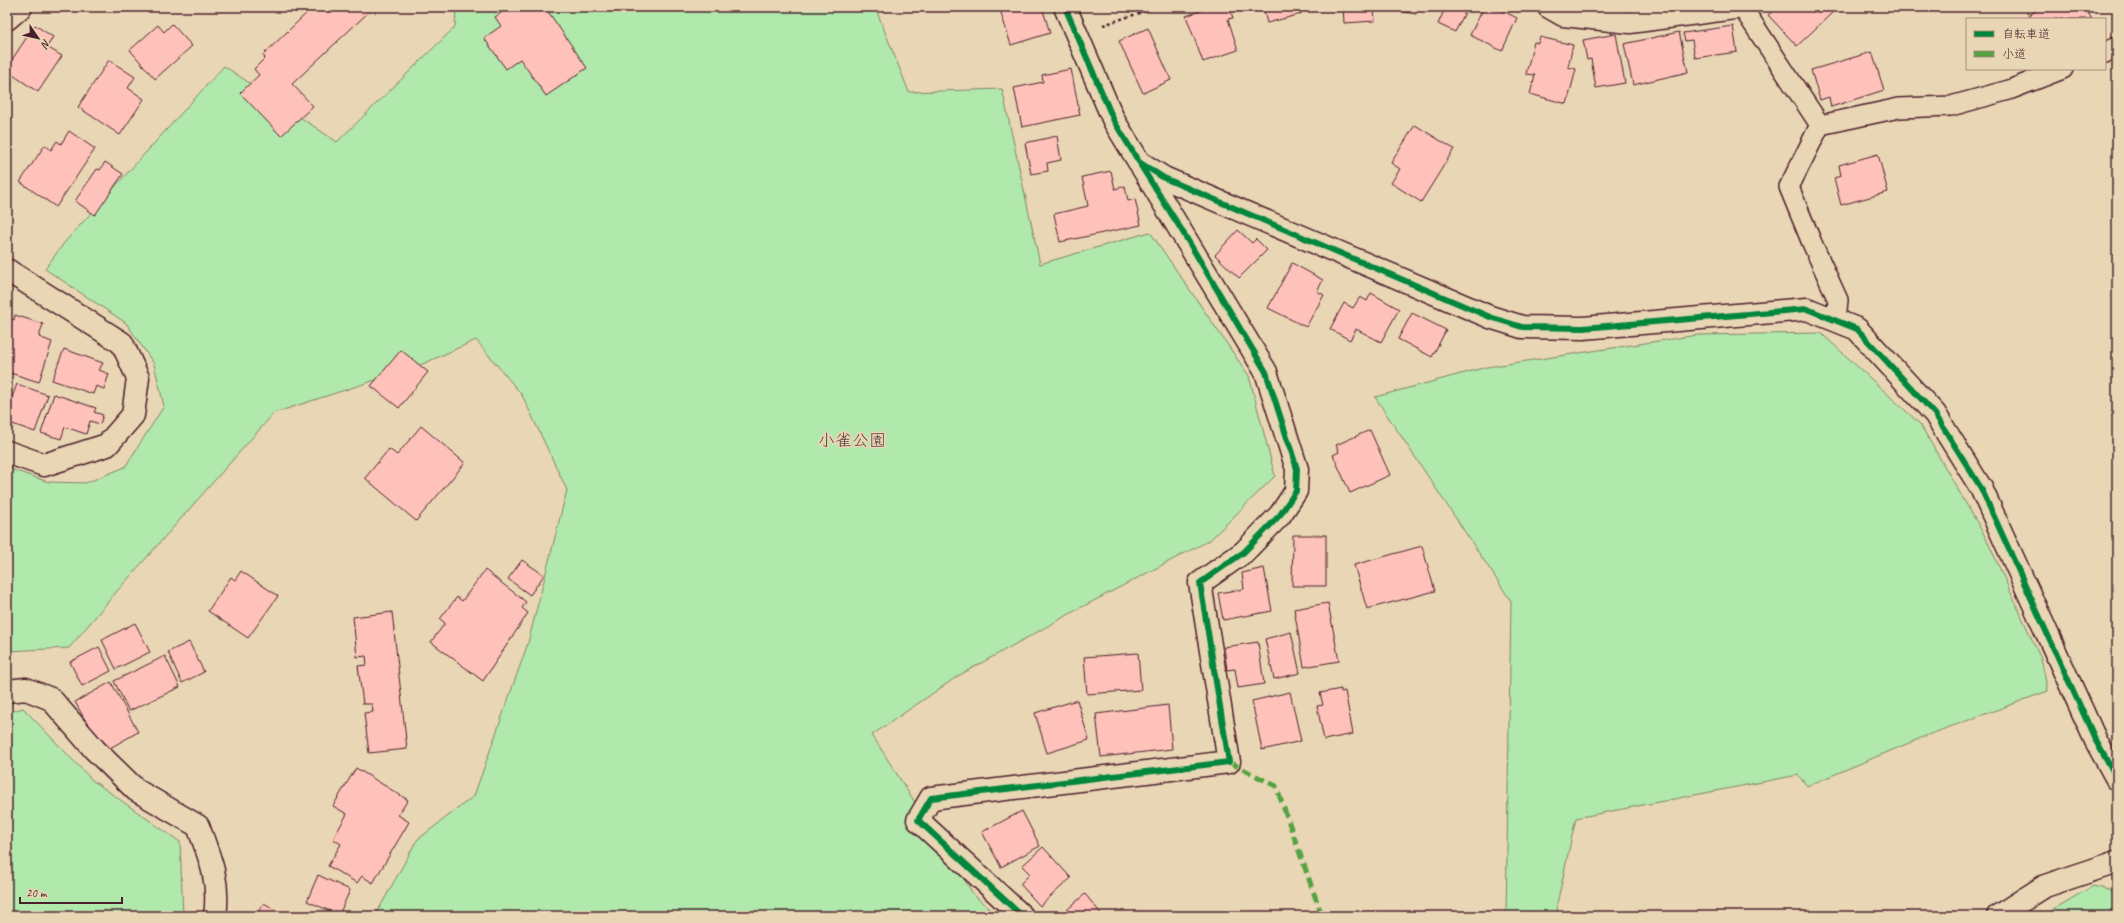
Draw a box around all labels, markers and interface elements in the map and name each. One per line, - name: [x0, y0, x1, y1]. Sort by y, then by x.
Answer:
- north arrow: [18, 18, 58, 58]
- legend: [1966, 18, 2106, 70]
- text: 自転車道: [2002, 26, 2050, 42]
- text: N: [37, 37, 54, 52]
- text: 小道: [2002, 46, 2026, 62]
- park label: 小雀公園: [818, 430, 886, 451]
- scale bar: [20, 879, 122, 905]
- text: 20 m: [26, 885, 48, 901]

